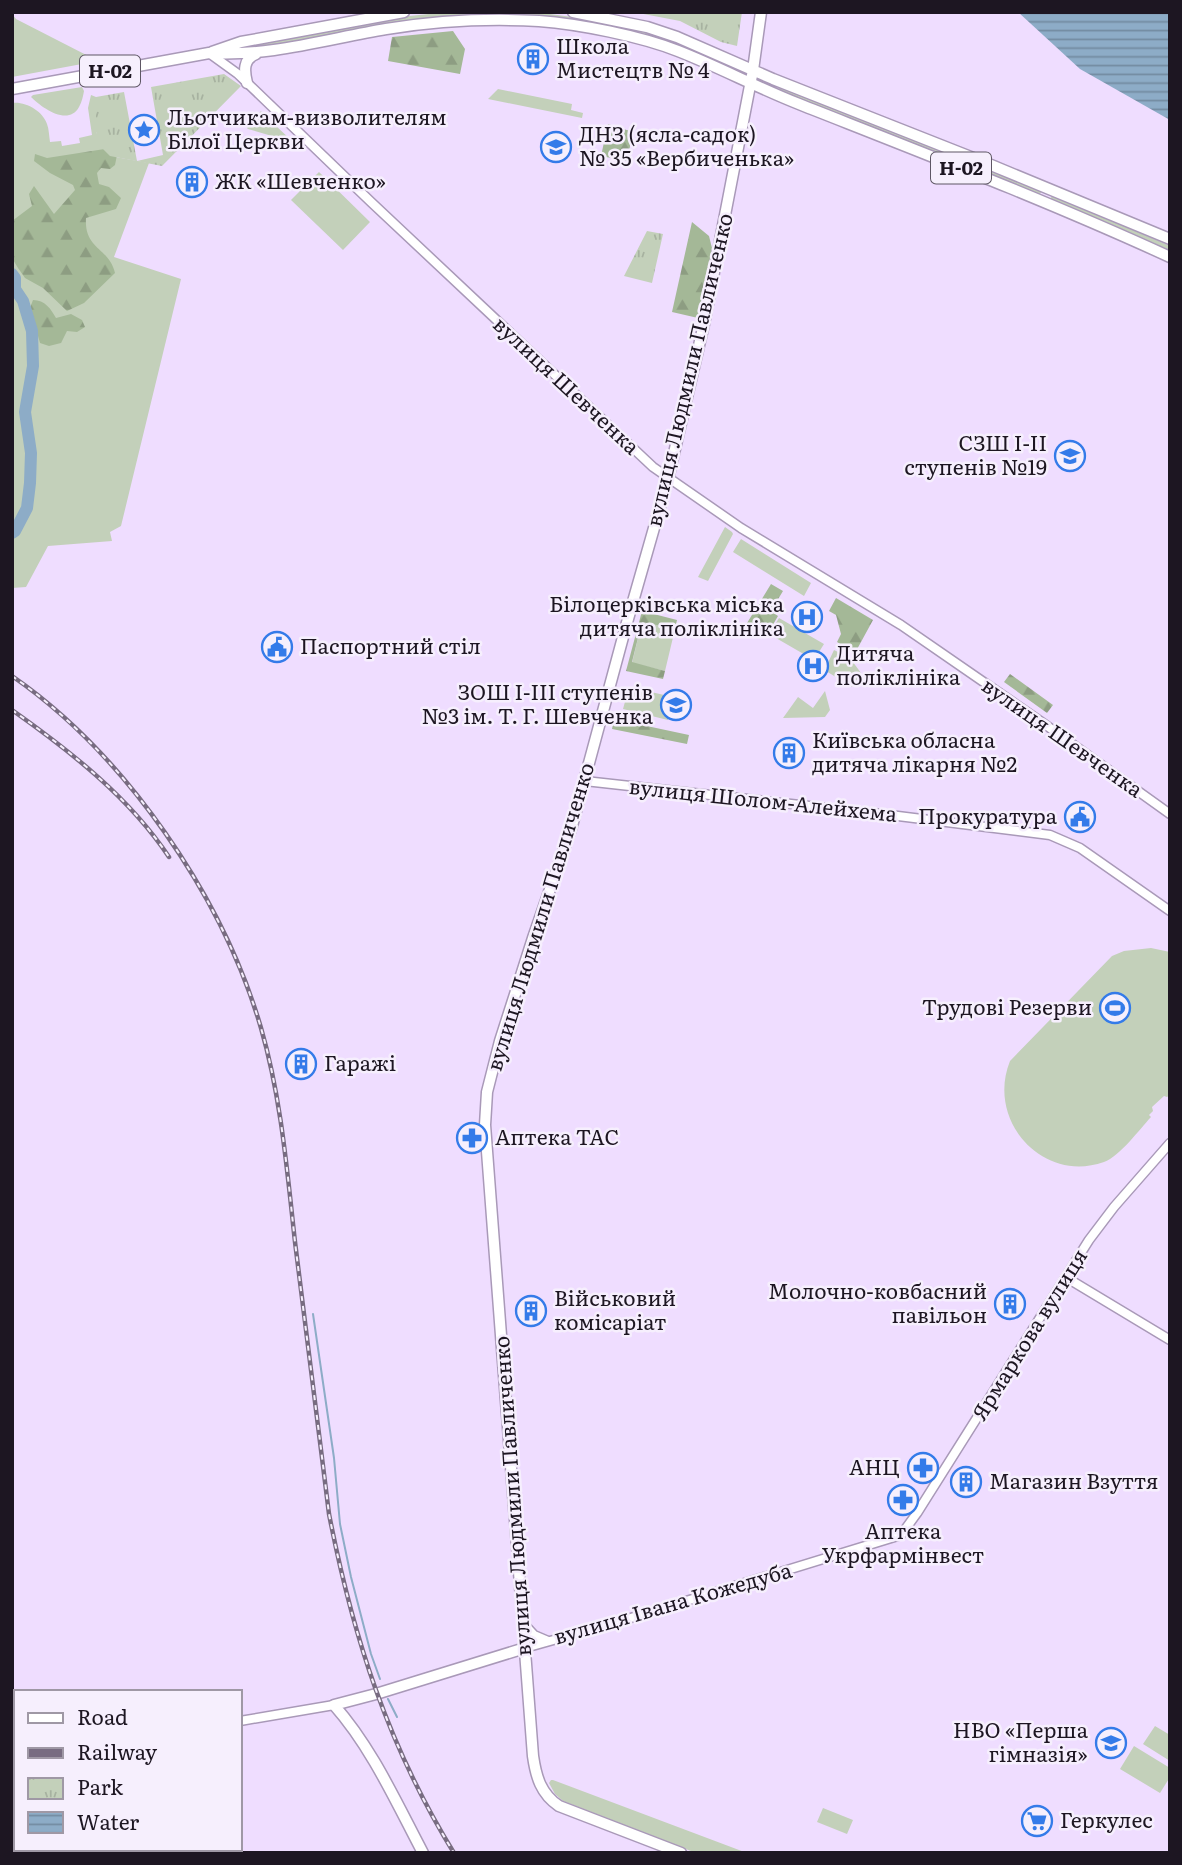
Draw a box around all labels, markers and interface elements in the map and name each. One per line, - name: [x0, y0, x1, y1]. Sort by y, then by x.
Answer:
- place label: Школа Мистецтв № 4: [556, 29, 710, 84]
- building icon: Школа Мистецтв № 4: [516, 42, 550, 76]
- road number: Н-02: [80, 55, 140, 86]
- place label: Льотчикам-визволителям Білої Церкви: [167, 100, 447, 155]
- place icon: Льотчикам-визволителям Білої Церкви: [127, 113, 161, 147]
- place label: ДНЗ (ясла-садок) № 35 «Вербиченька»: [579, 117, 794, 172]
- school or university icon: ДНЗ (ясла-садок) № 35 «Вербиченька»: [539, 130, 573, 164]
- road number: Н-02: [931, 152, 991, 184]
- place label: ЖК «Шевченко»: [215, 164, 386, 195]
- building icon: ЖК «Шевченко»: [175, 165, 209, 199]
- street label: вулиця Людмили Павличенко: [636, 210, 739, 529]
- street label: вулиця Шевченка: [487, 308, 648, 461]
- place label: СЗШ I-II ступенів №19: [904, 426, 1047, 481]
- school or university icon: СЗШ I-II ступенів №19: [1053, 439, 1087, 473]
- place label: Білоцерківська міська дитяча поліклініка: [549, 587, 785, 642]
- hospital icon: Білоцерківська міська дитяча поліклініка: [790, 600, 824, 634]
- place label: Паспортний стіл: [300, 629, 481, 660]
- public building icon: Паспортний стіл: [260, 630, 294, 664]
- place label: Дитяча поліклініка: [836, 636, 961, 691]
- hospital icon: Дитяча поліклініка: [796, 649, 830, 683]
- street label: вулиця Шевченка: [977, 669, 1151, 804]
- place label: ЗОШ І-ІІІ ступенів №3 ім. Т. Г. Шевченка: [422, 675, 654, 730]
- school or university icon: ЗОШ І-ІІІ ступенів №3 ім. Т. Г. Шевченка: [659, 688, 693, 722]
- place label: Київська обласна дитяча лікарня №2: [812, 723, 1017, 778]
- building icon: Київська обласна дитяча лікарня №2: [772, 736, 806, 770]
- street label: вулиця Людмили Павличенко: [477, 758, 600, 1074]
- street label: вулиця Шолом-Алейхема: [628, 769, 900, 828]
- place label: Прокуратура: [918, 799, 1058, 830]
- public building icon: Прокуратура: [1063, 800, 1097, 834]
- place label: Трудові Резерви: [922, 990, 1092, 1021]
- sports icon: Трудові Резерви: [1098, 991, 1132, 1025]
- place label: Гаражі: [324, 1046, 396, 1077]
- building icon: Гаражі: [284, 1047, 318, 1081]
- place label: Аптека ТАС: [495, 1120, 619, 1151]
- pharmacy icon: Аптека ТАС: [455, 1121, 489, 1155]
- street label: Ярмаркова вулиця: [962, 1242, 1093, 1425]
- place label: Молочно-ковбасний павільон: [768, 1274, 987, 1329]
- place label: Військовий комісаріат: [554, 1281, 676, 1336]
- building icon: Молочно-ковбасний павільон: [993, 1287, 1027, 1321]
- building icon: Військовий комісаріат: [514, 1294, 548, 1328]
- street label: вулиця Людмили Павличенко: [484, 1335, 537, 1657]
- place label: АНЦ: [849, 1450, 900, 1481]
- pharmacy icon: АНЦ: [906, 1451, 940, 1485]
- place label: Магазин Взуття: [989, 1464, 1158, 1495]
- building icon: Магазин Взуття: [949, 1465, 983, 1499]
- pharmacy icon: Аптека Укрфармінвест: [886, 1483, 920, 1517]
- place label: Аптека Укрфармінвест: [822, 1514, 984, 1569]
- street label: вулиця Івана Кожедуба: [550, 1553, 796, 1650]
- legend: [14, 1690, 242, 1851]
- text: Road: [77, 1700, 128, 1731]
- place label: НВО «Перша гімназія»: [953, 1713, 1089, 1768]
- school or university icon: НВО «Перша гімназія»: [1094, 1726, 1128, 1760]
- text: Railway: [77, 1735, 158, 1766]
- text: Park: [77, 1770, 123, 1801]
- place label: Геркулес: [1060, 1803, 1153, 1834]
- supermarket icon: Геркулес: [1020, 1804, 1054, 1838]
- text: Water: [77, 1805, 139, 1836]

